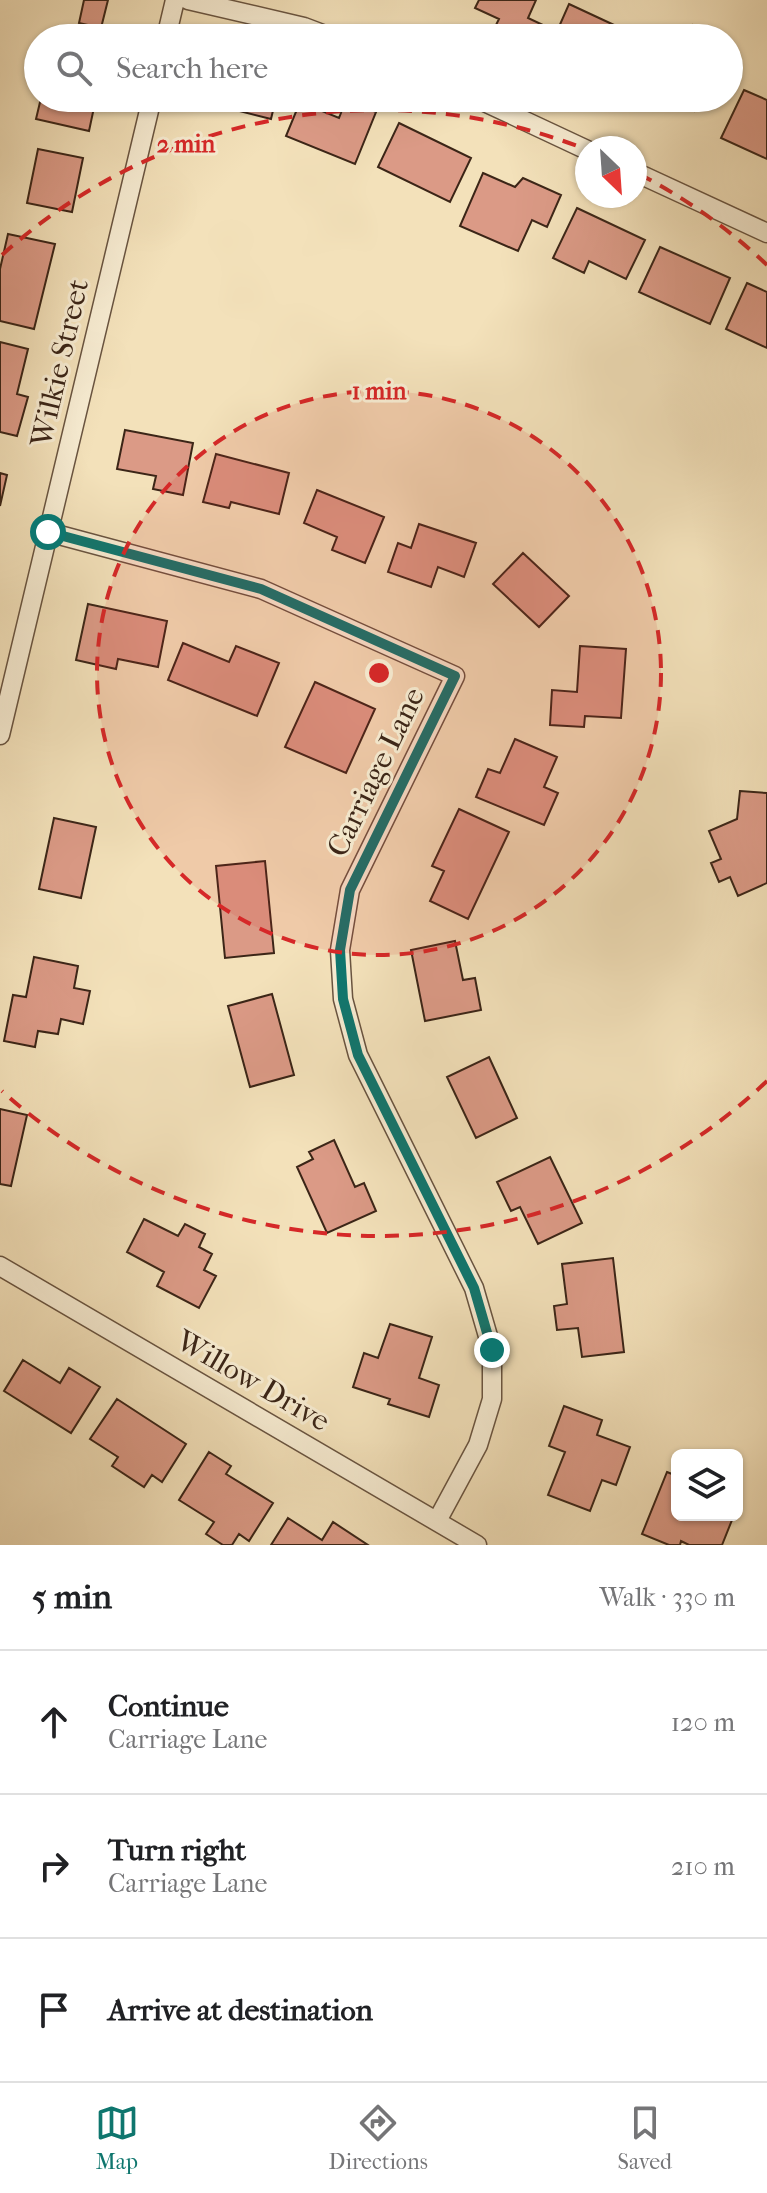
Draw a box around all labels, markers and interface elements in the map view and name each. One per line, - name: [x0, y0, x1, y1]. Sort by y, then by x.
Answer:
- search box: [24, 24, 743, 112]
- icon: search: [52, 46, 96, 90]
- text: Search here: [116, 51, 268, 86]
- text: 2 min: [157, 130, 216, 158]
- north arrow: [575, 136, 647, 208]
- street label: Wilkie Street: [23, 275, 96, 451]
- text: 1 min: [352, 377, 407, 405]
- route start: [30, 514, 66, 550]
- centre of rings: [365, 659, 393, 687]
- street label: Carriage Lane: [320, 682, 432, 862]
- street label: Willow Drive: [169, 1323, 336, 1439]
- route end: [474, 1332, 510, 1368]
- map controls: [671, 1449, 743, 1521]
- button: layers: [671, 1449, 743, 1521]
- text: 5 min: [32, 1577, 112, 1617]
- text: Walk · 330 m: [599, 1582, 735, 1613]
- text: Continue: [108, 1689, 229, 1724]
- icon: ahead: [32, 1700, 76, 1744]
- text: 120 m: [671, 1707, 735, 1738]
- text: Carriage Lane: [108, 1724, 267, 1755]
- text: Turn right: [108, 1833, 246, 1868]
- icon: right: [32, 1844, 76, 1888]
- text: 210 m: [671, 1851, 735, 1882]
- text: Carriage Lane: [108, 1868, 267, 1899]
- icon: arrive: [32, 1988, 76, 2032]
- text: Arrive at destination: [108, 1993, 373, 2028]
- tab: Map: [95, 2101, 139, 2175]
- tab: Directions: [329, 2101, 428, 2175]
- tab: Saved: [618, 2101, 672, 2175]

